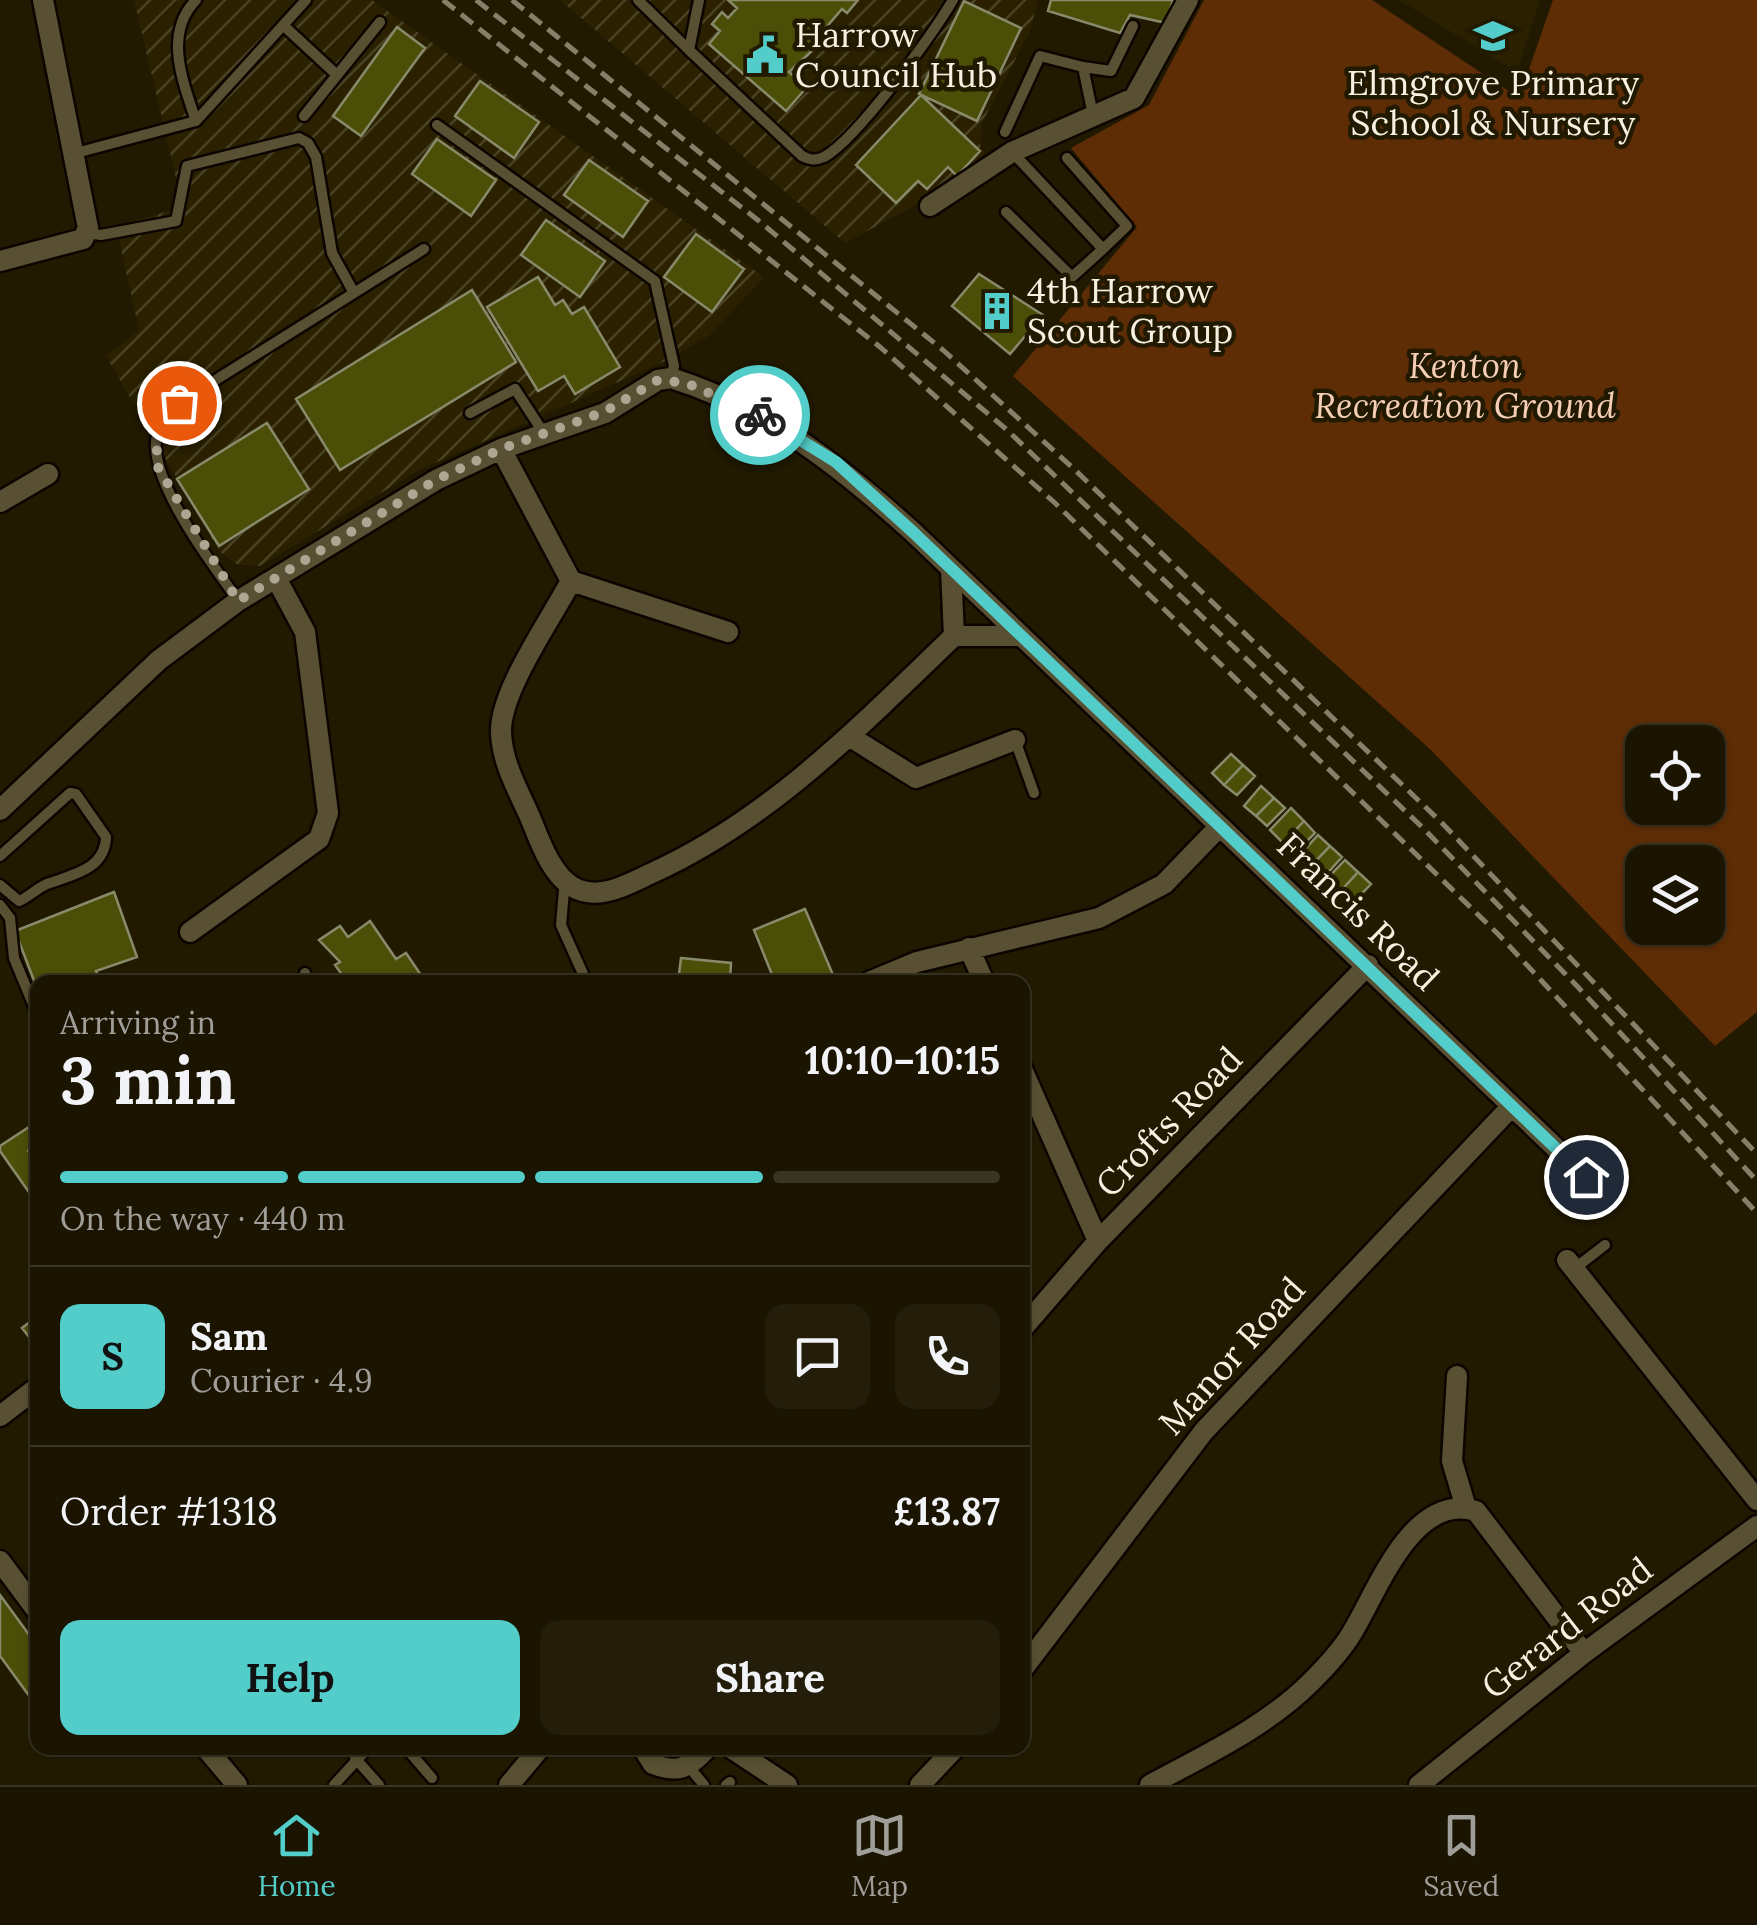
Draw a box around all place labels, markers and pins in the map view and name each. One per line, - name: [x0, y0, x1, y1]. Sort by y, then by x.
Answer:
- place label: Harrow Council Hub: [795, 12, 997, 97]
- school or university icon: Elmgrove Primary School & Nursery: [1472, 15, 1514, 57]
- public building icon: Harrow Council Hub: [744, 34, 786, 76]
- place label: Elmgrove Primary School & Nursery: [1347, 60, 1640, 145]
- place label: 4th Harrow Scout Group: [1027, 268, 1233, 353]
- building icon: 4th Harrow Scout Group: [976, 290, 1018, 332]
- pin: [137, 361, 222, 446]
- pin: [1544, 1135, 1629, 1220]

